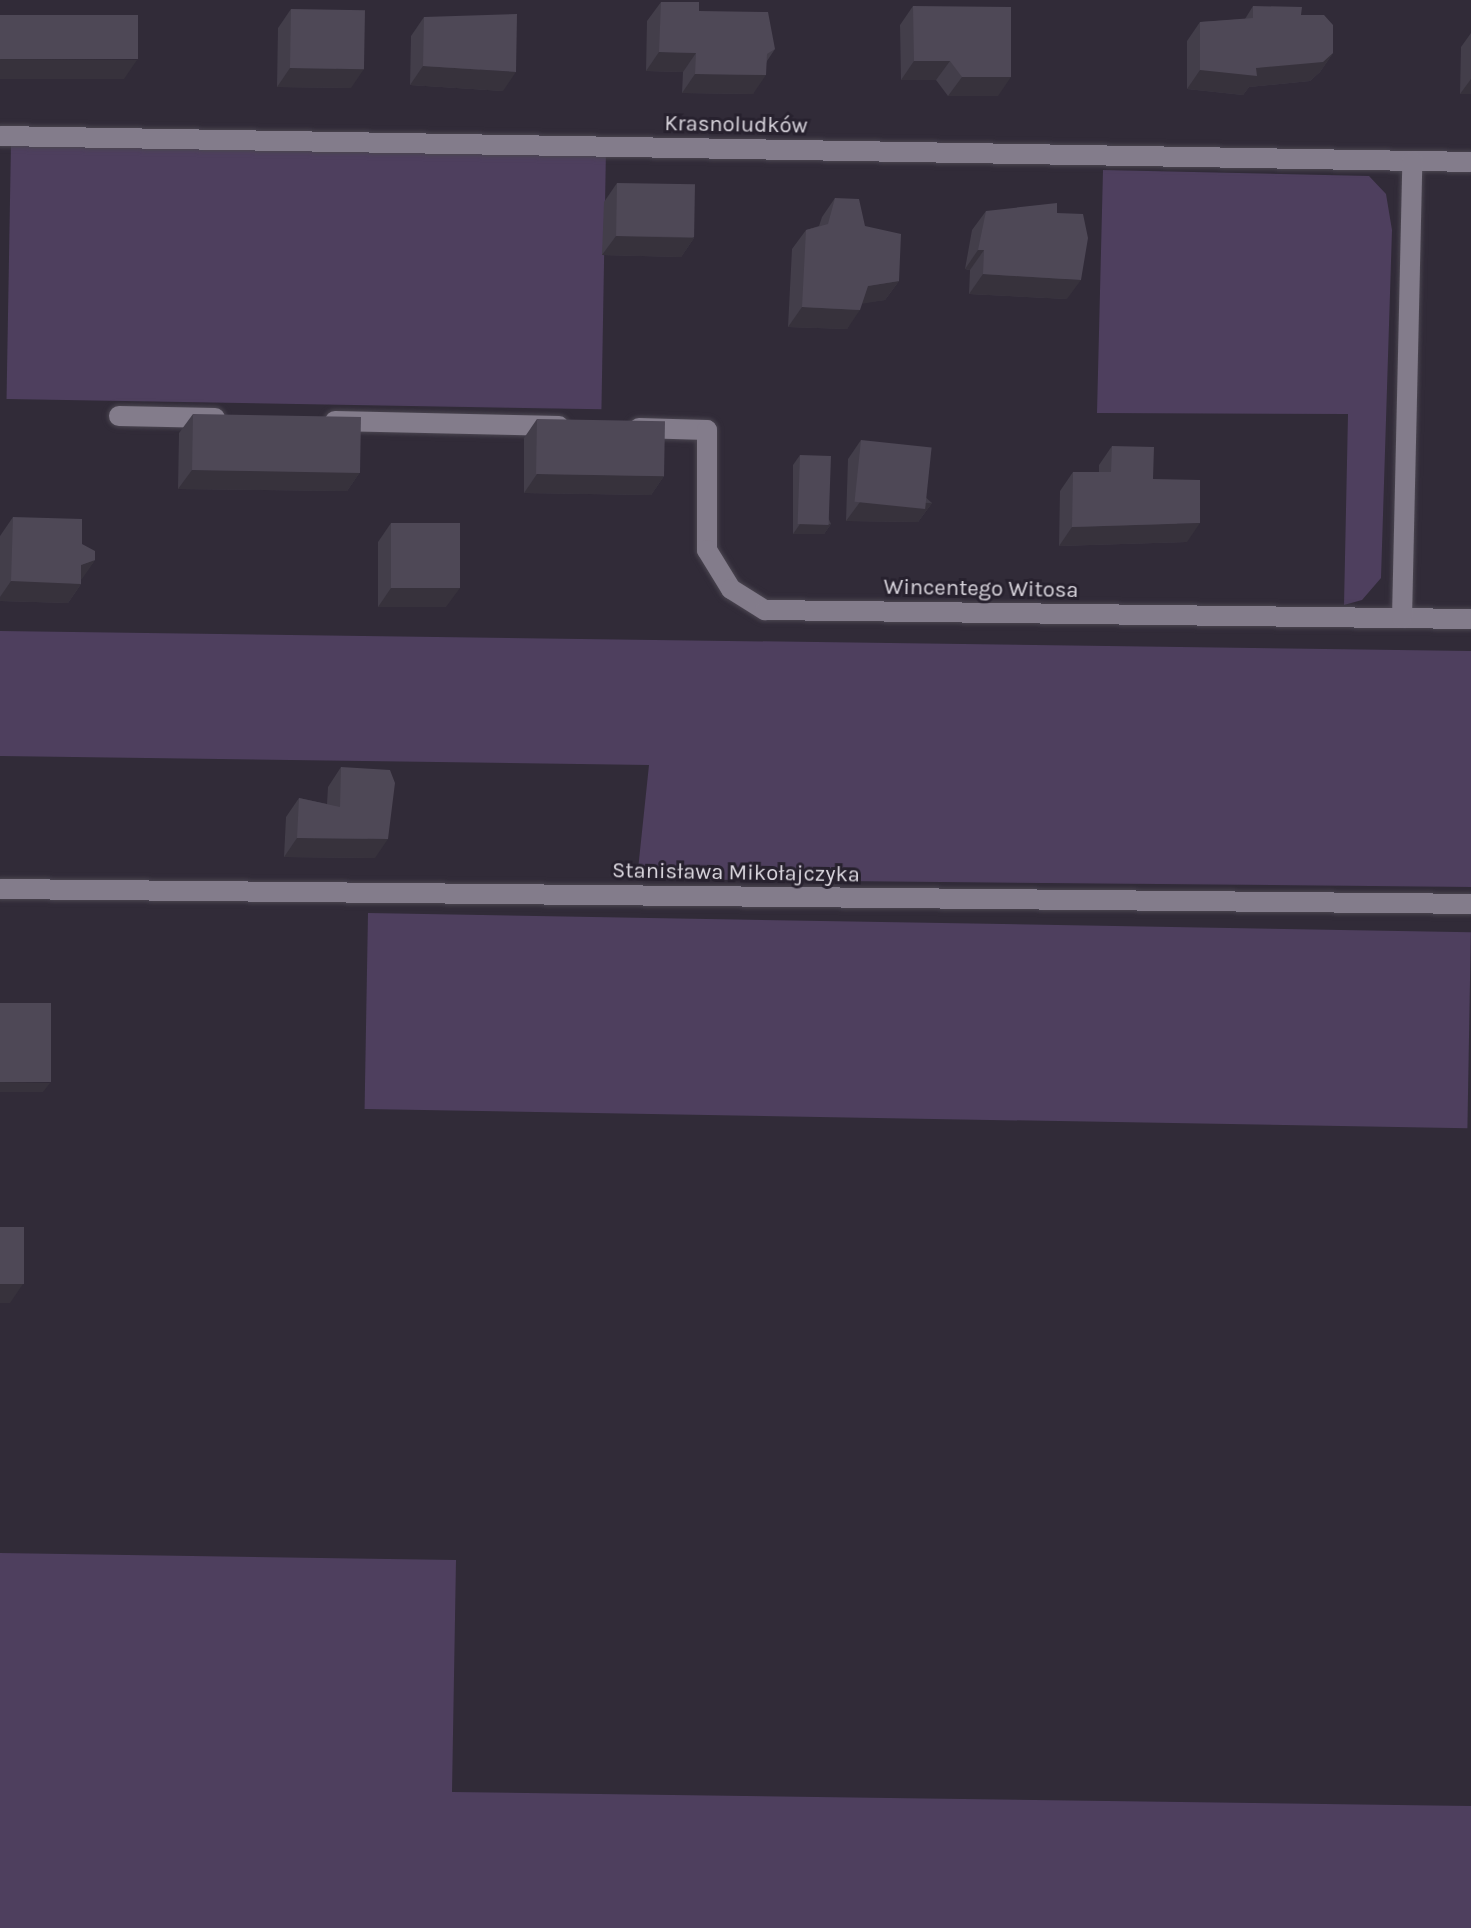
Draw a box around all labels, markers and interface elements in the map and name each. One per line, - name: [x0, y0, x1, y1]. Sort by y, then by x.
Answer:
- street label: Krasnoludków: [664, 111, 808, 139]
- street label: Wincentego Witosa: [883, 574, 1079, 604]
- street label: Stanisława Mikołajczyka: [612, 858, 860, 888]

